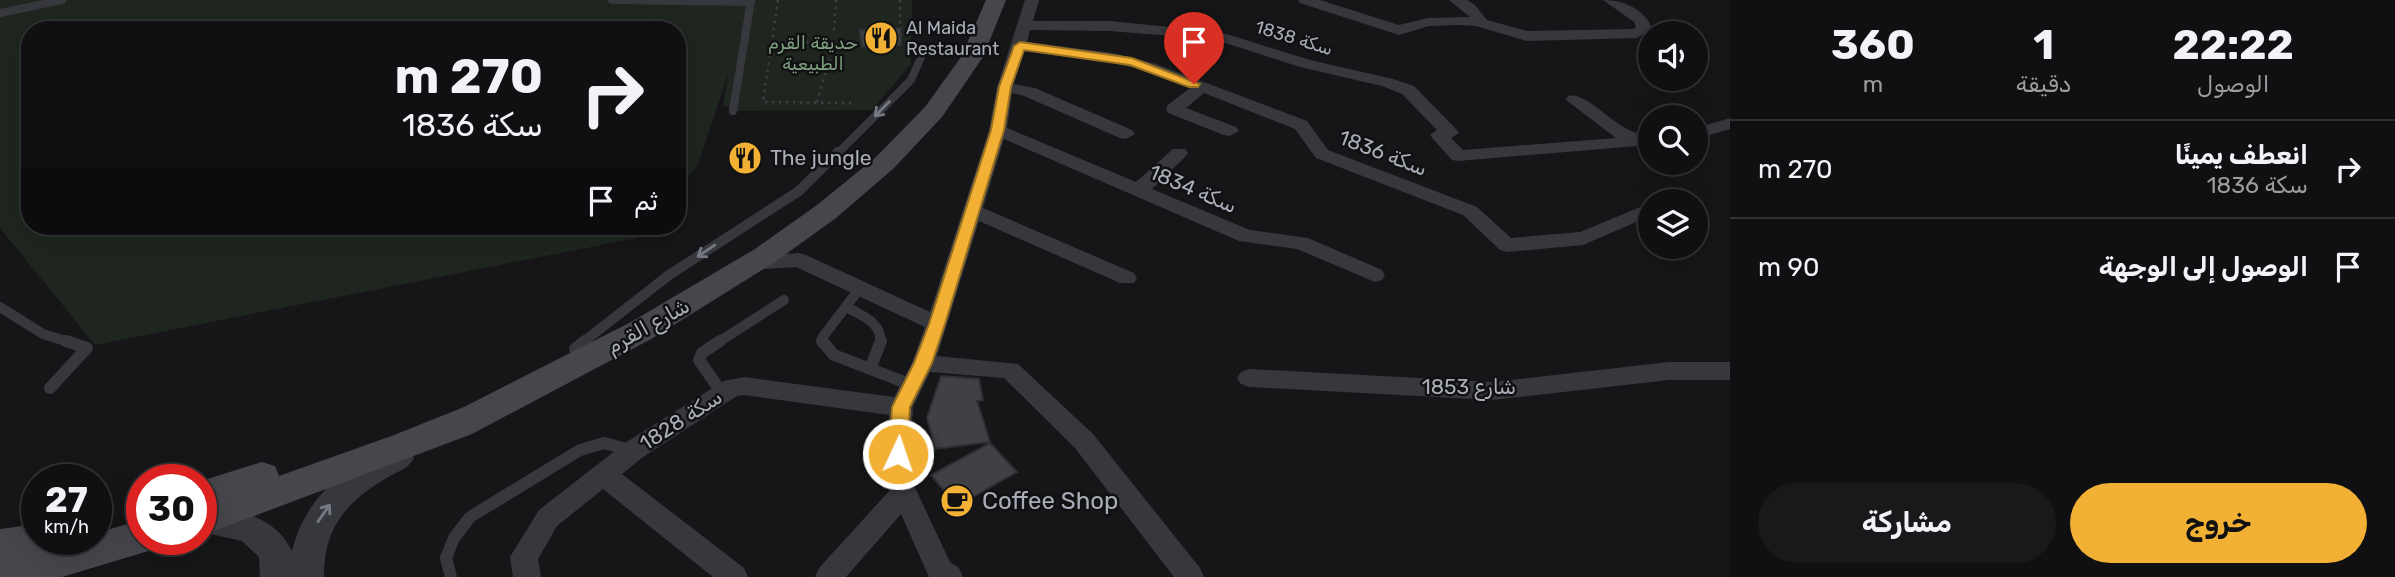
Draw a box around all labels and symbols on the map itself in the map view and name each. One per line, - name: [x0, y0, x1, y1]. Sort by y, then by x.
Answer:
- pin: [1164, 12.0, 1224, 84]
- street label: 1838 سكة: [1253, 16, 1335, 60]
- place label: Al Maida Restaurant: [906, 17, 999, 60]
- restaurant icon: Al Maida Restaurant: [862, 19, 900, 57]
- park label: حديقة القرم الطبيعية: [768, 32, 858, 75]
- one-way arrow: [874, 100, 891, 117]
- street label: سكة 1836: [1336, 124, 1431, 181]
- restaurant icon: The jungle: [726, 139, 764, 177]
- place label: The jungle: [770, 145, 872, 170]
- street label: سكة 1834: [1146, 159, 1241, 218]
- one-way arrow: [697, 244, 716, 258]
- street label: شارع القرم: [602, 293, 695, 360]
- street label: شارع 1853: [1422, 374, 1516, 401]
- street label: سكة 1828: [635, 384, 726, 455]
- position arrow: [861, 417, 935, 491]
- speed limit sign: 30: [126, 464, 217, 555]
- cafe icon: Coffee Shop: [938, 482, 976, 520]
- place label: Coffee Shop: [982, 487, 1118, 515]
- one-way arrow: [317, 504, 331, 523]

